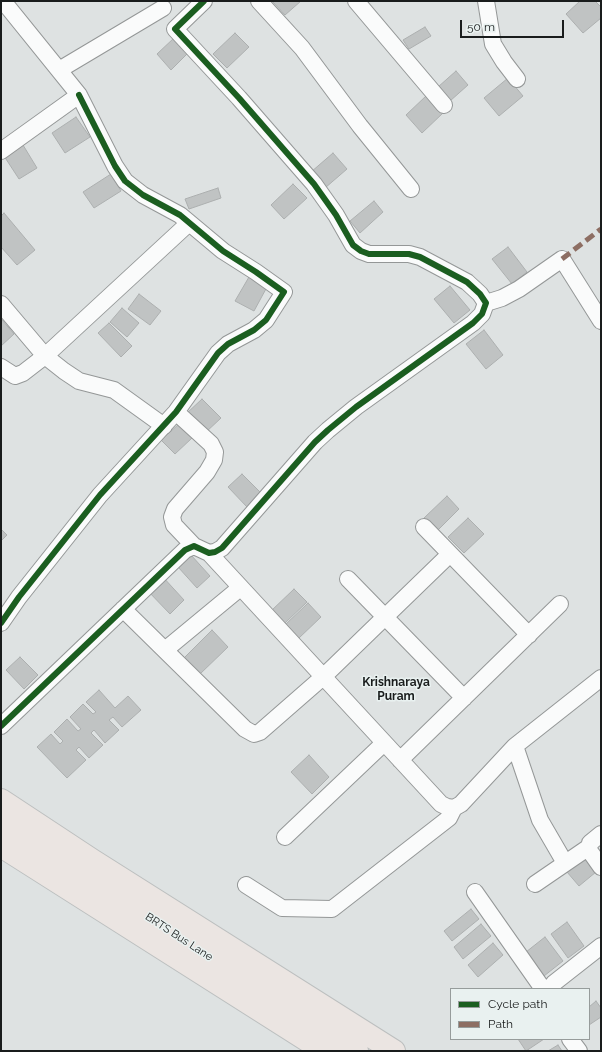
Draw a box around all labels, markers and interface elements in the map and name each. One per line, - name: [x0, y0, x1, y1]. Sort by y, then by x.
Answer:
- scale bar: [462, 12, 566, 38]
- text: 50 m: [467, 20, 495, 34]
- district label: Krishnaraya Puram: [362, 675, 430, 703]
- street label: BRTS Bus Lane: [143, 910, 215, 964]
- legend: [450, 988, 590, 1040]
- text: Cycle path: [488, 997, 547, 1011]
- text: Path: [488, 1017, 513, 1031]

